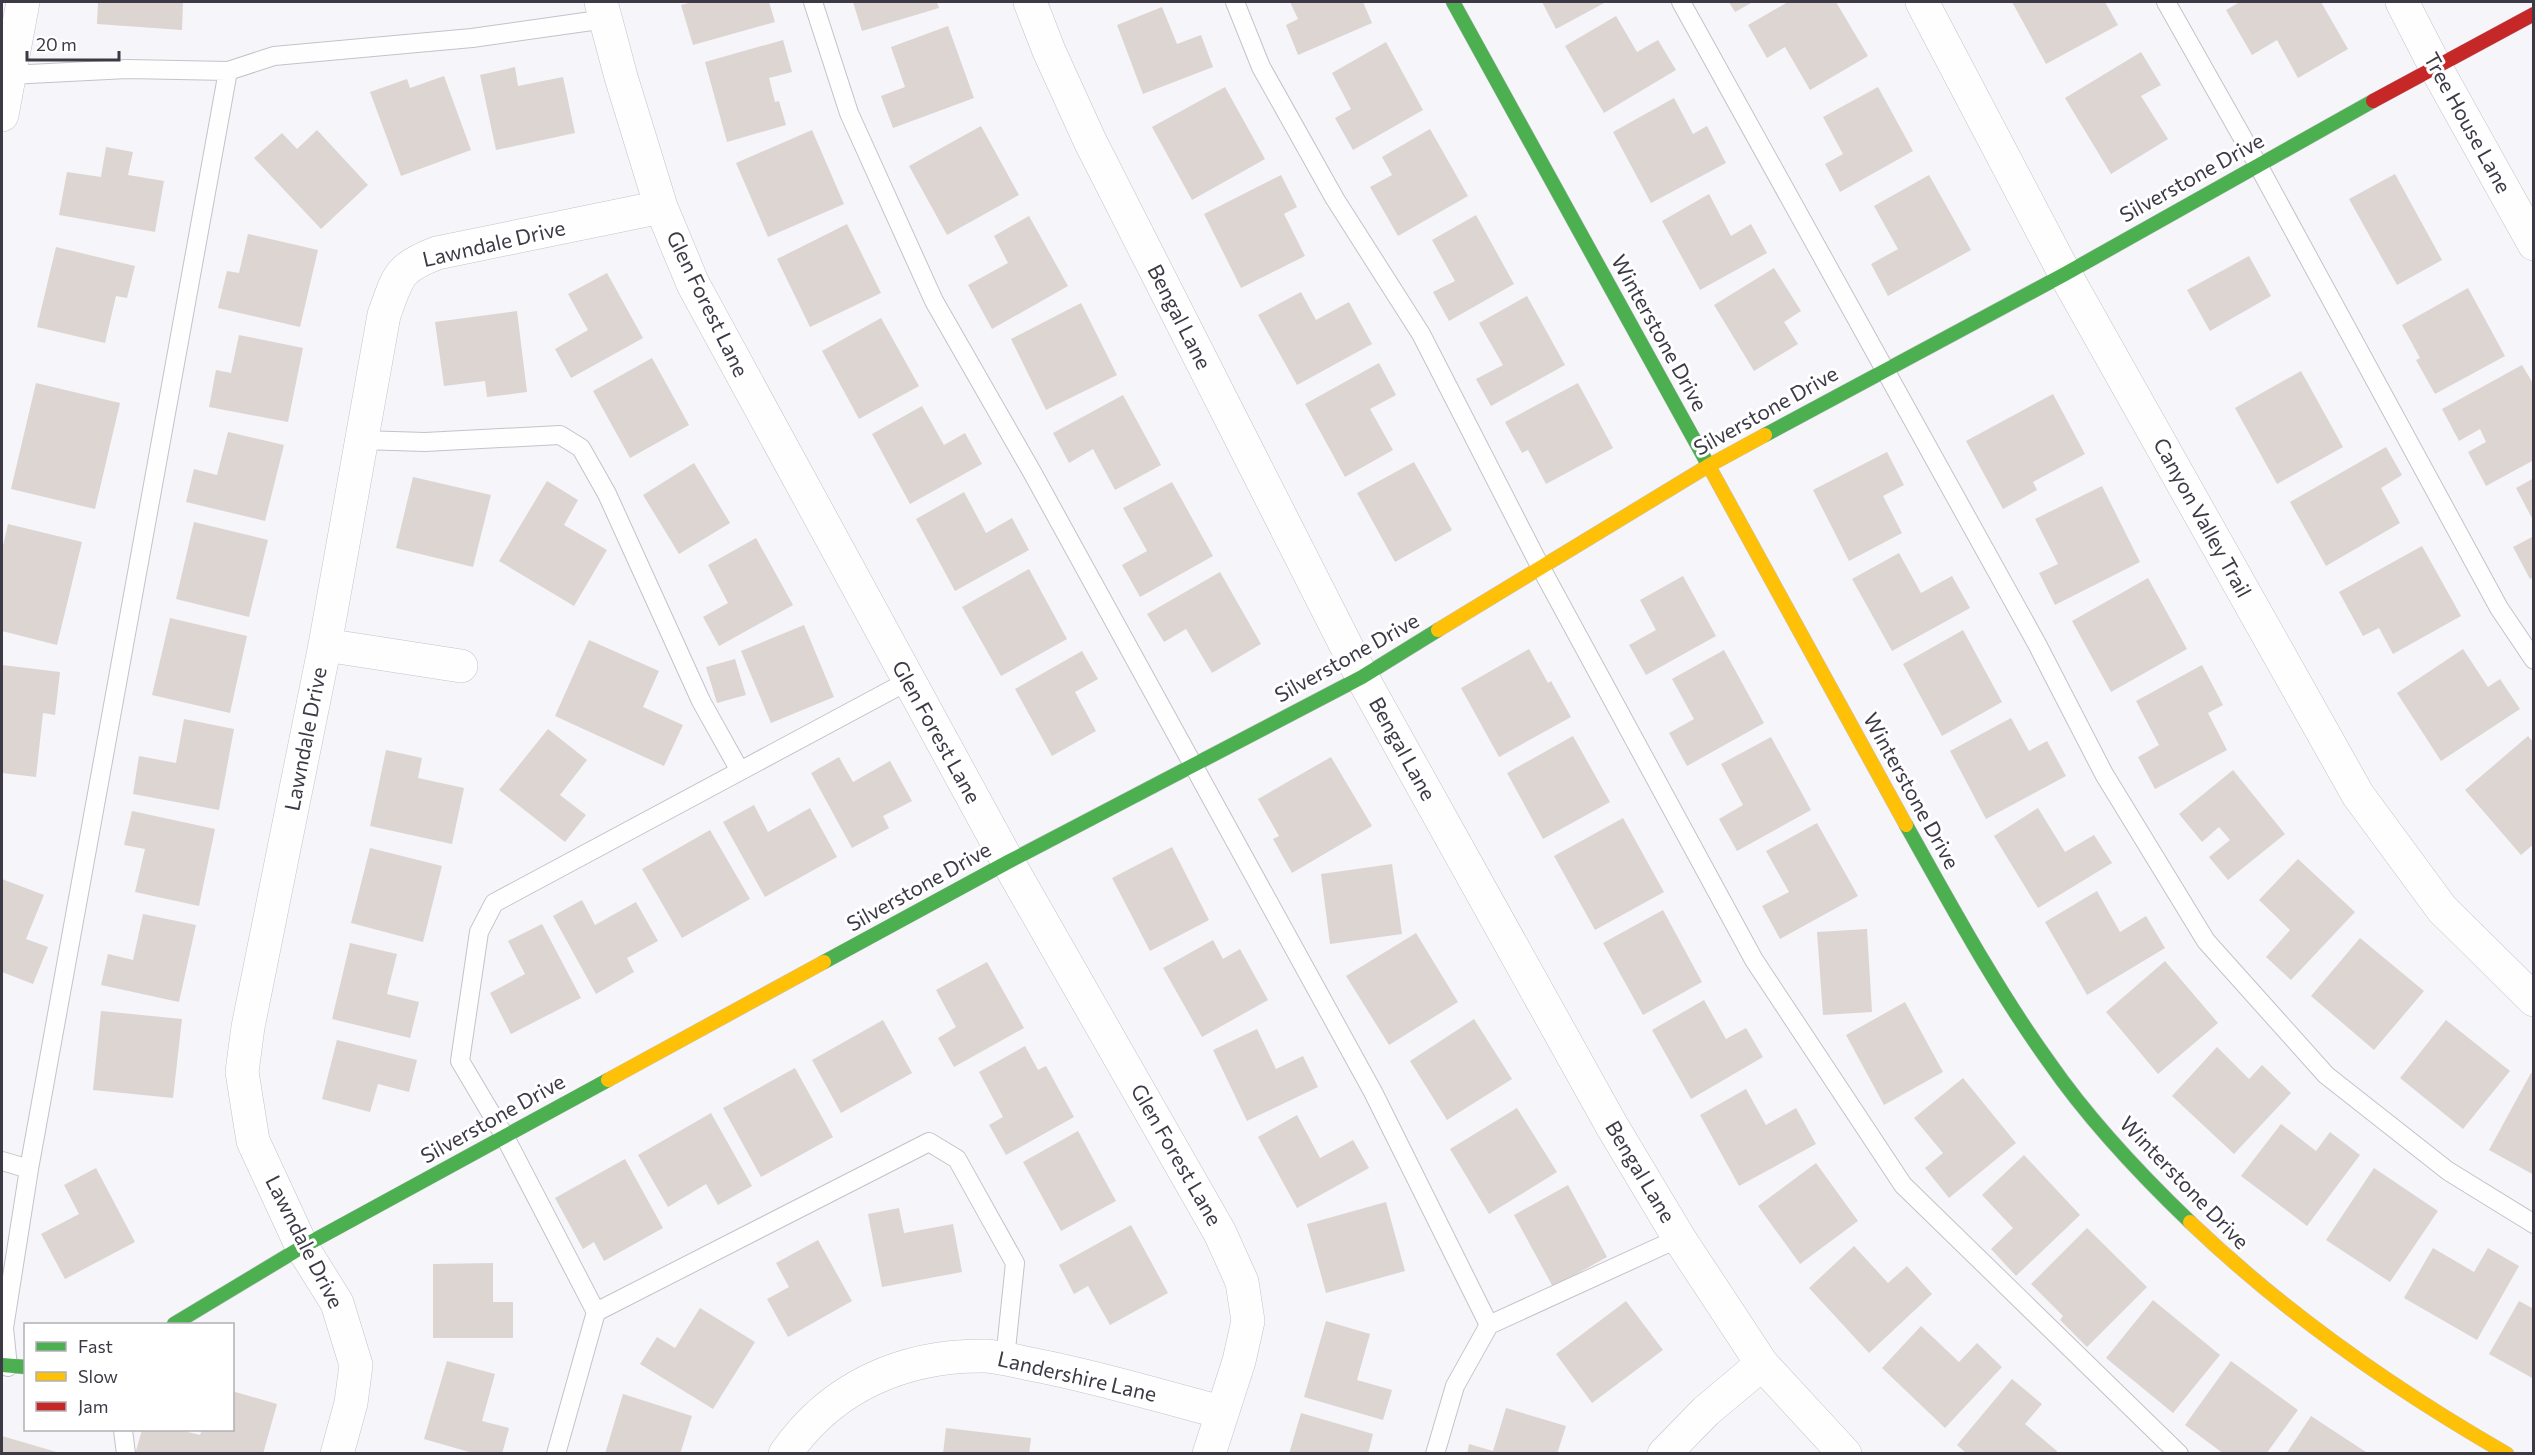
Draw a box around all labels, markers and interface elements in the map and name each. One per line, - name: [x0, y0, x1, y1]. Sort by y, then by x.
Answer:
- scale bar: [27, 24, 118, 62]
- text: 20 m: [36, 33, 77, 55]
- street label: Tree House Lane: [2419, 48, 2517, 197]
- street label: Silverstone Drive: [2115, 127, 2268, 227]
- street label: Lawndale Drive: [420, 214, 568, 271]
- street label: Glen Forest Lane: [662, 226, 755, 380]
- street label: Winterstone Drive: [1607, 250, 1714, 415]
- street label: Bengal Lane: [1143, 260, 1217, 373]
- street label: Silverstone Drive: [1689, 360, 1842, 460]
- street label: Canyon Valley Trail: [2149, 433, 2258, 601]
- street label: Silverstone Drive: [1270, 607, 1423, 707]
- street label: Glen Forest Lane: [888, 656, 987, 807]
- street label: Lawndale Drive: [278, 665, 331, 813]
- street label: Bengal Lane: [1365, 692, 1442, 804]
- street label: Winterstone Drive: [1859, 708, 1966, 873]
- street label: Silverstone Drive: [842, 836, 995, 936]
- street label: Silverstone Drive: [416, 1068, 569, 1168]
- street label: Glen Forest Lane: [1127, 1079, 1228, 1229]
- street label: Winterstone Drive: [2115, 1110, 2255, 1254]
- street label: Bengal Lane: [1601, 1116, 1681, 1227]
- street label: Lawndale Drive: [261, 1171, 350, 1312]
- legend: [24, 1323, 234, 1431]
- text: Fast: [78, 1335, 113, 1357]
- street label: Landershire Lane: [995, 1345, 1159, 1406]
- text: Slow: [78, 1365, 118, 1387]
- text: Jam: [78, 1395, 108, 1417]

